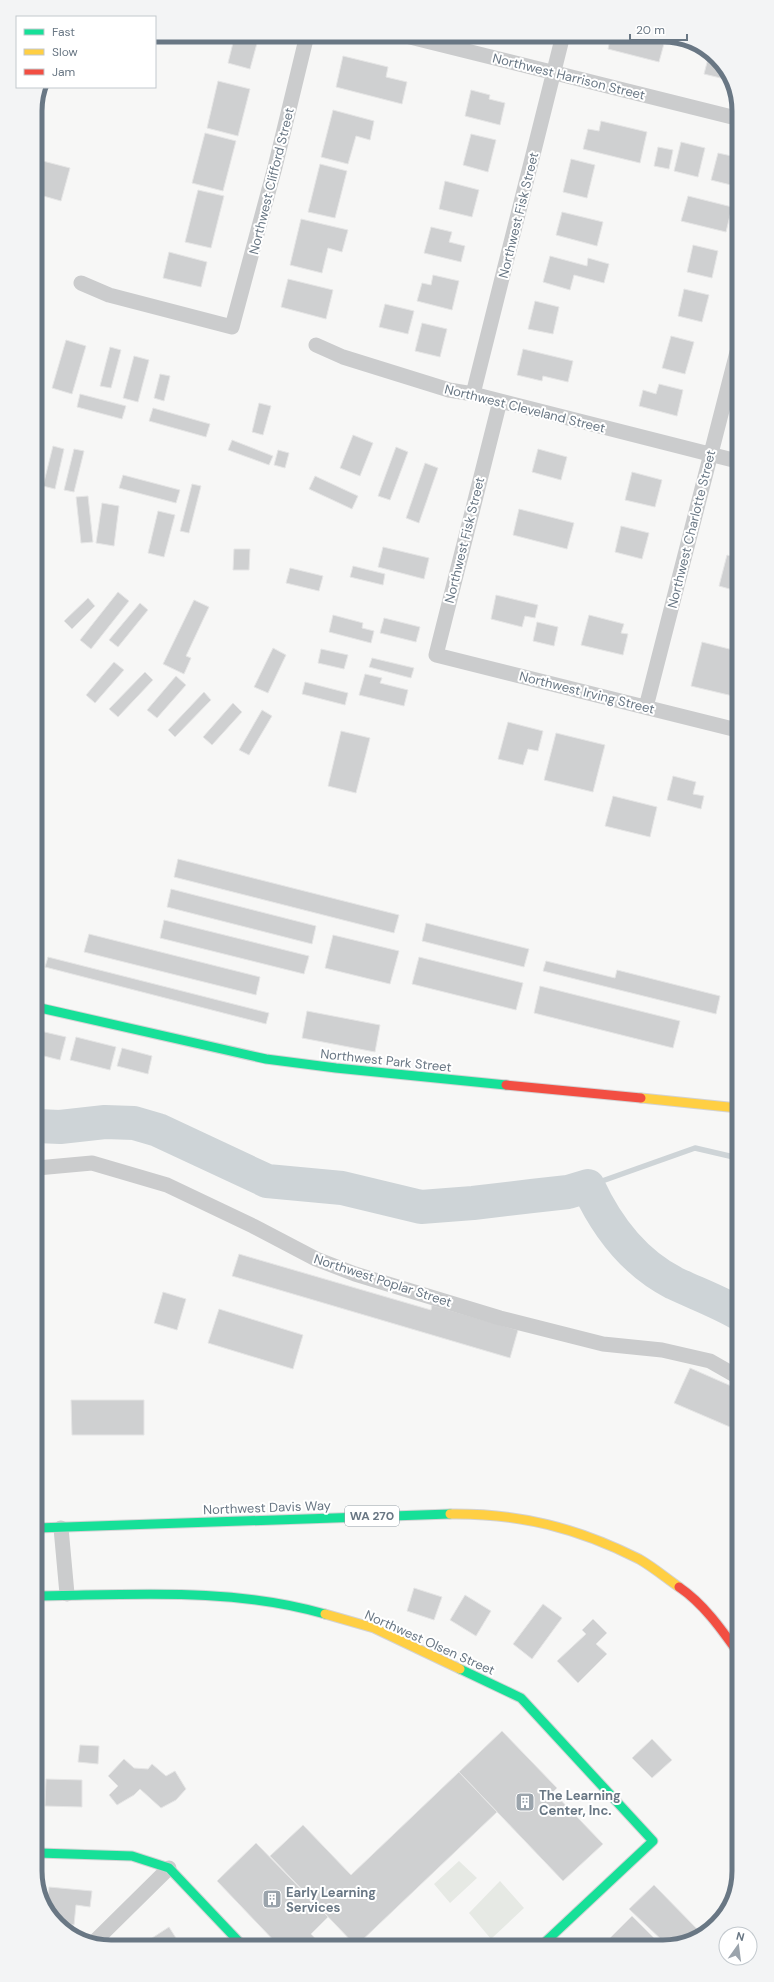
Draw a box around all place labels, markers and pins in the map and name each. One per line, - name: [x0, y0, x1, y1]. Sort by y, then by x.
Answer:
- place label: The Learning Center, Inc.: [539, 1787, 621, 1819]
- building icon: The Learning Center, Inc.: [514, 1791, 536, 1813]
- place label: Early Learning Services: [286, 1884, 376, 1916]
- building icon: Early Learning Services: [261, 1888, 283, 1910]

